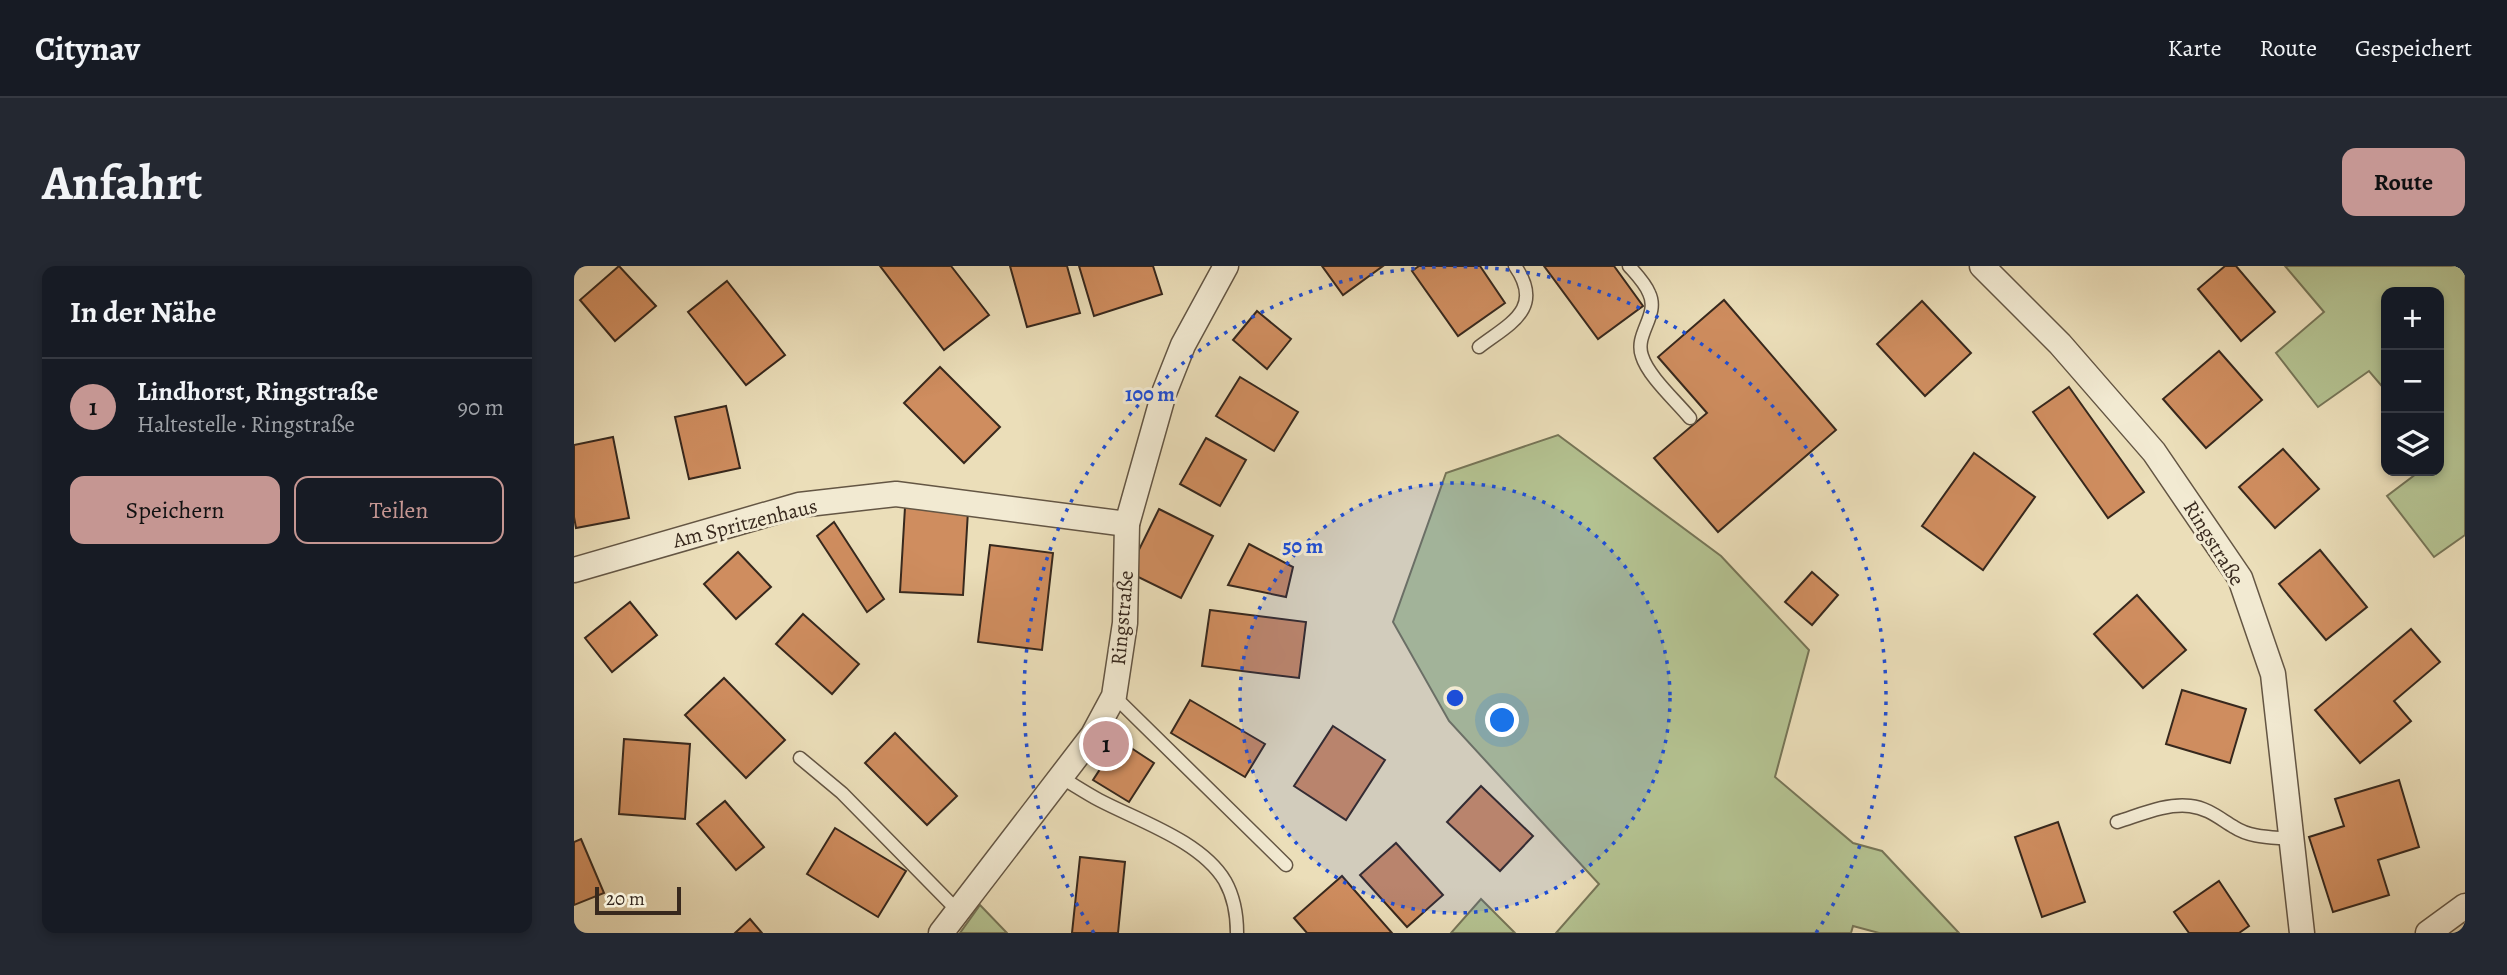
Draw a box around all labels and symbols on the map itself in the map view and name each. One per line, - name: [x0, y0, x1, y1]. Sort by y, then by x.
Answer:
- text: 100 m: [1125, 380, 1175, 408]
- street label: Am Spritzenhaus: [669, 492, 820, 555]
- street label: Ringstraße: [2177, 495, 2251, 591]
- text: 50 m: [1283, 532, 1324, 560]
- street label: Ringstraße: [1104, 569, 1140, 667]
- centre of rings: [1443, 686, 1467, 710]
- your location: [1485, 703, 1519, 737]
- pin: 1: [1083, 718, 1129, 770]
- scale bar: [595, 884, 681, 916]

